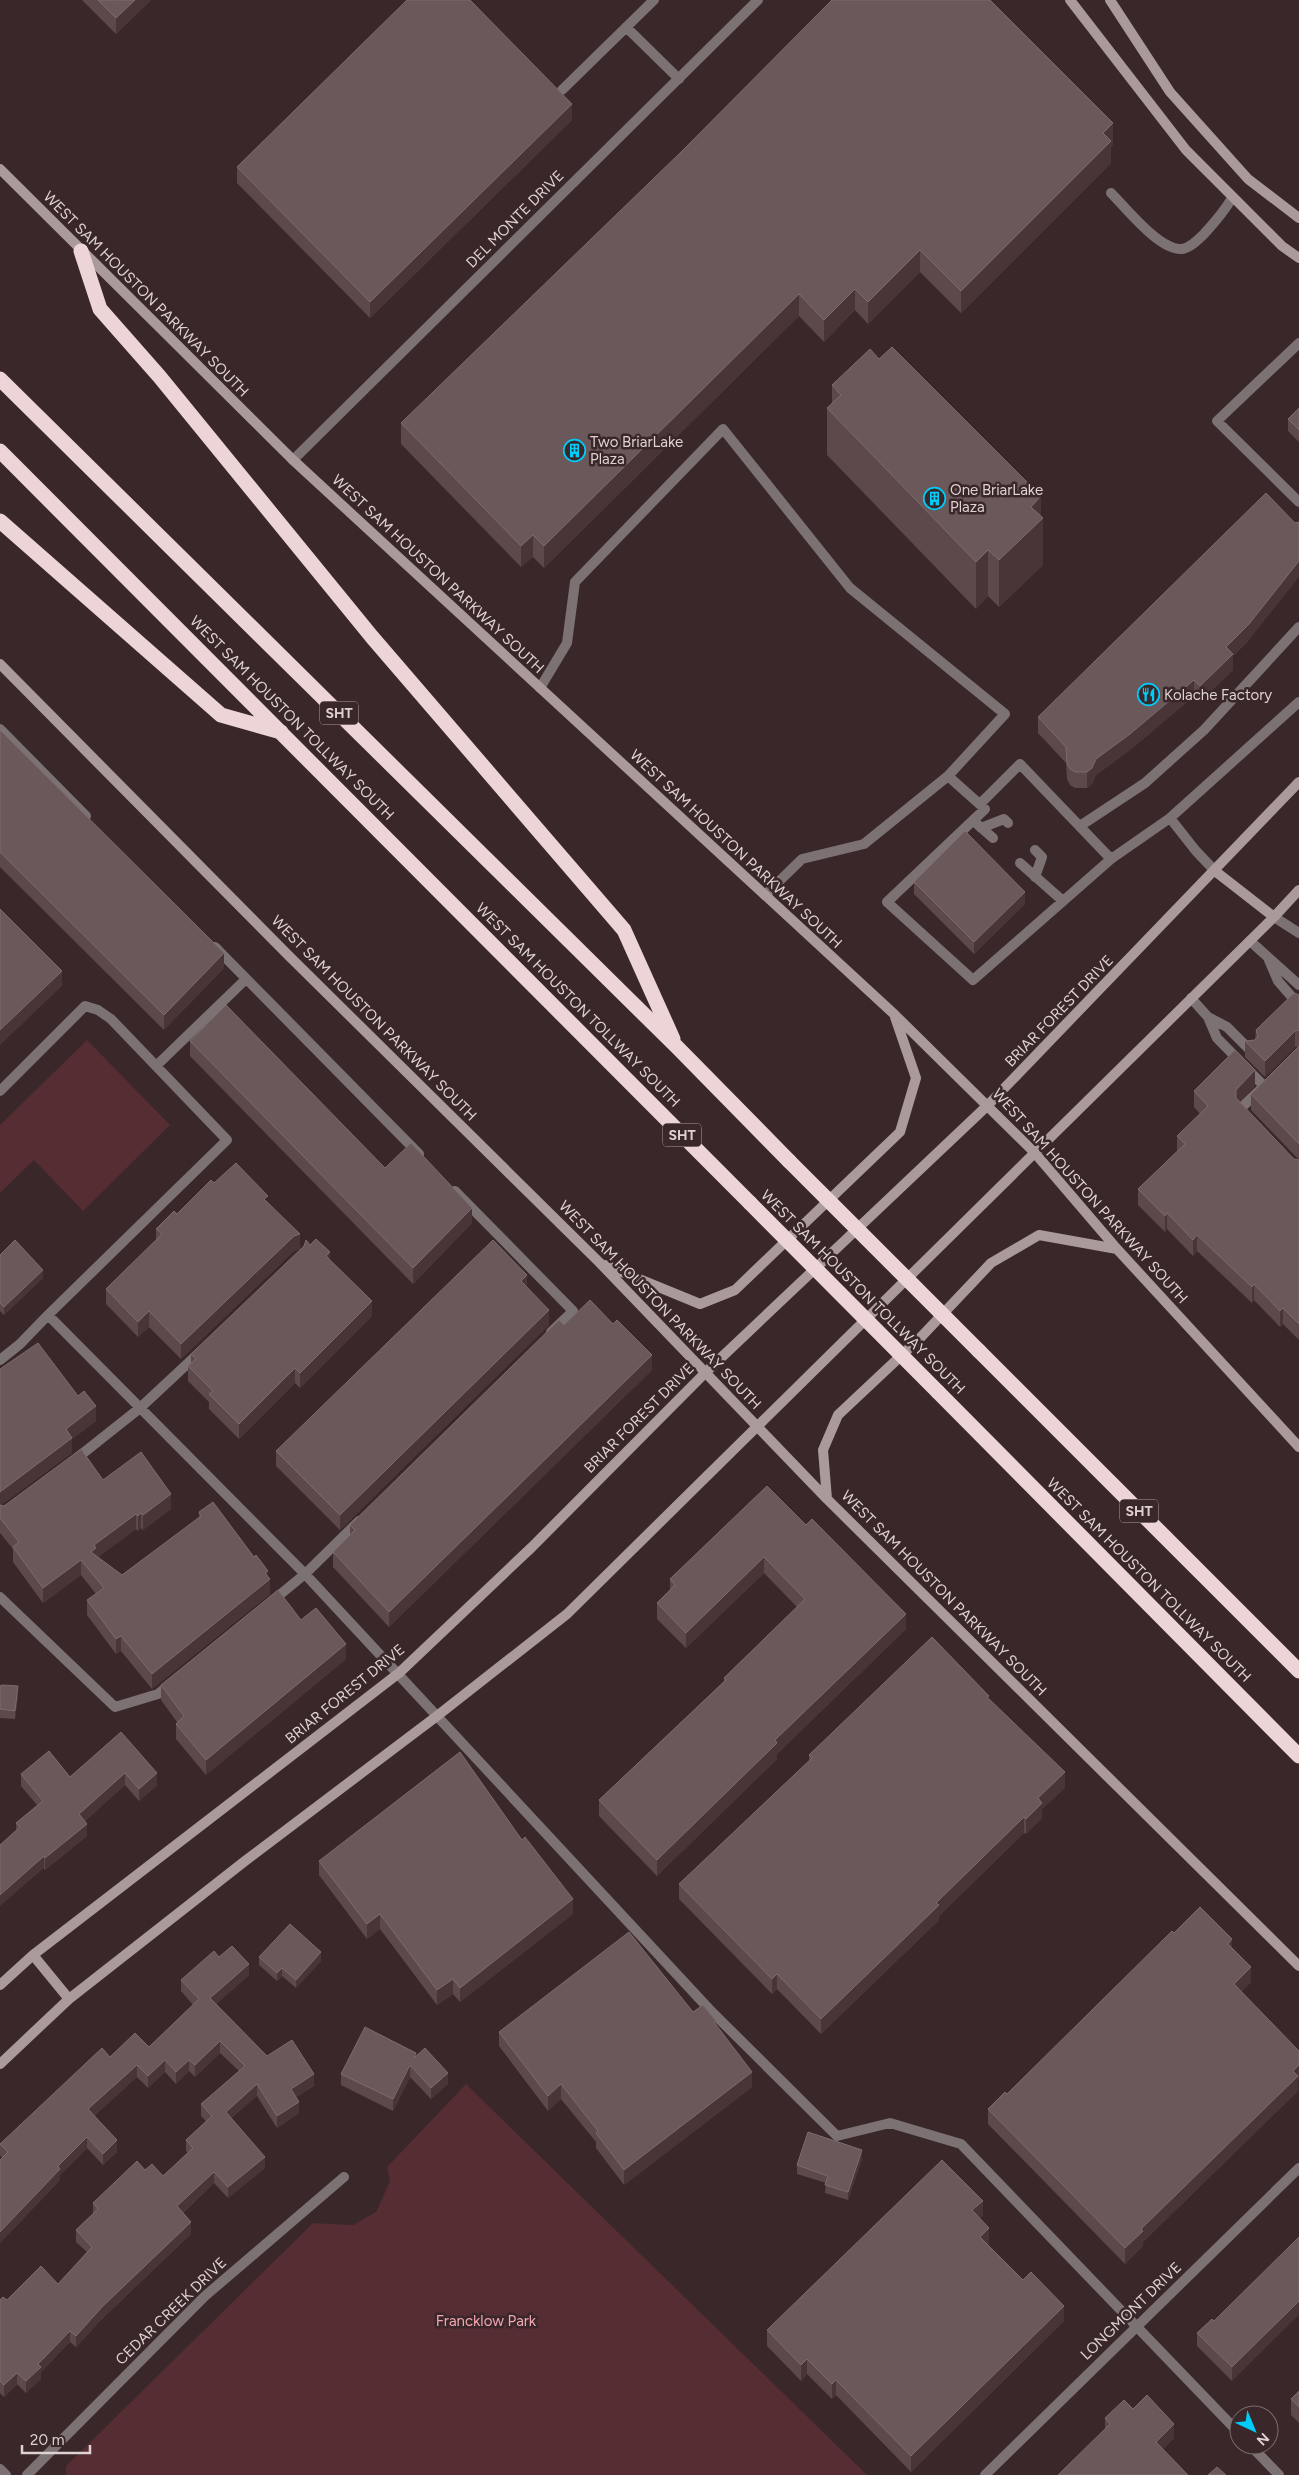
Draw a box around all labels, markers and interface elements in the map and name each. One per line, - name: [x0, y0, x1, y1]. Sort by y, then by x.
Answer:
- street label: DEL MONTE DRIVE: [462, 166, 568, 272]
- street label: WEST SAM HOUSTON PARKWAY SOUTH: [40, 188, 252, 400]
- place label: Two BriarLake Plaza: [590, 433, 683, 468]
- building icon: Two BriarLake Plaza: [562, 439, 586, 463]
- street label: WEST SAM HOUSTON PARKWAY SOUTH: [328, 471, 548, 677]
- place label: One BriarLake Plaza: [950, 481, 1043, 516]
- building icon: One BriarLake Plaza: [922, 487, 946, 511]
- street label: WEST SAM HOUSTON TOLLWAY SOUTH: [186, 612, 398, 824]
- restaurant icon: Kolache Factory: [1136, 683, 1160, 707]
- place label: Kolache Factory: [1164, 686, 1272, 704]
- road number: SHT: [320, 701, 358, 724]
- street label: WEST SAM HOUSTON PARKWAY SOUTH: [626, 746, 846, 952]
- street label: WEST SAM HOUSTON TOLLWAY SOUTH: [472, 899, 684, 1111]
- street label: WEST SAM HOUSTON PARKWAY SOUTH: [268, 912, 480, 1124]
- street label: BRIAR FOREST DRIVE: [1001, 951, 1117, 1071]
- street label: WEST SAM HOUSTON PARKWAY SOUTH: [989, 1085, 1191, 1307]
- road number: SHT: [663, 1124, 701, 1146]
- street label: WEST SAM HOUSTON TOLLWAY SOUTH: [757, 1186, 969, 1398]
- street label: WEST SAM HOUSTON PARKWAY SOUTH: [555, 1197, 765, 1413]
- street label: BRIAR FOREST DRIVE: [580, 1359, 698, 1477]
- street label: WEST SAM HOUSTON TOLLWAY SOUTH: [1043, 1474, 1255, 1686]
- street label: WEST SAM HOUSTON PARKWAY SOUTH: [838, 1487, 1050, 1699]
- road number: SHT: [1120, 1500, 1158, 1522]
- street label: BRIAR FOREST DRIVE: [282, 1640, 408, 1748]
- street label: CEDAR CREEK DRIVE: [112, 2253, 230, 2369]
- street label: LONGMONT DRIVE: [1077, 2258, 1185, 2364]
- park label: Francklow Park: [436, 2312, 537, 2330]
- north arrow: [1229, 2405, 1279, 2455]
- scale bar: [22, 2422, 90, 2454]
- text: N: [1253, 2429, 1272, 2449]
- text: 20 m: [30, 2431, 64, 2449]

